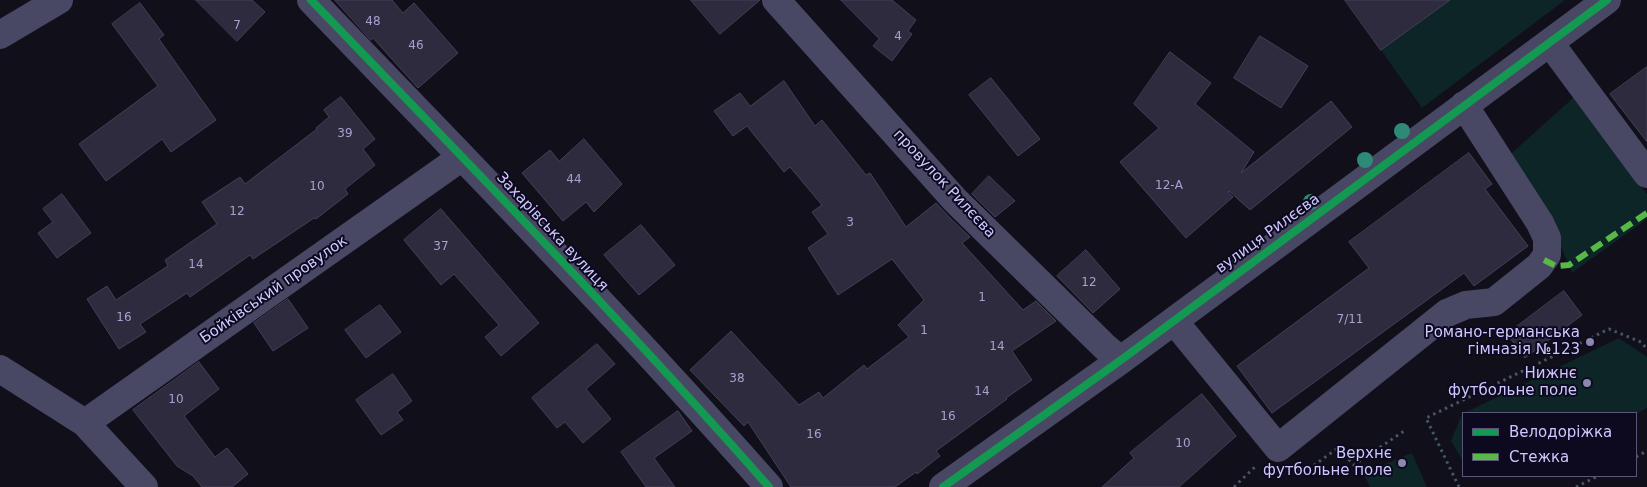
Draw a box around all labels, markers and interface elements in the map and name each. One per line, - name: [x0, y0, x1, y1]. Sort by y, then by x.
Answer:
- house number: 48: [365, 15, 381, 29]
- house number: 7: [233, 19, 241, 33]
- house number: 4: [894, 30, 902, 44]
- house number: 46: [408, 39, 424, 53]
- street label: провулок Рилєєва: [889, 126, 999, 242]
- house number: 39: [337, 127, 353, 141]
- street label: Захарівська вулиця: [492, 169, 612, 295]
- house number: 44: [566, 173, 582, 187]
- house number: 12-А: [1155, 179, 1183, 193]
- house number: 10: [309, 180, 325, 194]
- street label: вулиця Рилєєва: [1213, 190, 1323, 278]
- house number: 12: [229, 205, 245, 219]
- house number: 3: [846, 216, 854, 230]
- street label: Бойківський провулок: [197, 232, 351, 348]
- house number: 37: [433, 240, 449, 254]
- house number: 14: [188, 258, 204, 272]
- house number: 12: [1081, 276, 1097, 290]
- house number: 1: [978, 291, 986, 305]
- house number: 16: [116, 311, 132, 325]
- house number: 7/11: [1337, 313, 1363, 327]
- house number: 1: [920, 324, 928, 338]
- place label: Романо-германська гімназія №123: [1425, 324, 1580, 359]
- marker: Романо-германська гімназія №123: [1584, 336, 1596, 348]
- house number: 14: [989, 340, 1005, 354]
- place label: Нижнє футбольне поле: [1448, 365, 1577, 400]
- house number: 38: [729, 372, 745, 386]
- marker: Нижнє футбольне поле: [1581, 377, 1593, 389]
- house number: 14: [974, 385, 990, 399]
- house number: 10: [168, 393, 184, 407]
- house number: 16: [940, 410, 956, 424]
- legend: [1462, 412, 1637, 477]
- text: Велодоріжка: [1509, 423, 1612, 441]
- house number: 16: [806, 428, 822, 442]
- house number: 10: [1175, 437, 1191, 451]
- place label: Верхнє футбольне поле: [1263, 445, 1392, 480]
- text: Стежка: [1509, 448, 1569, 466]
- marker: Верхнє футбольне поле: [1396, 457, 1408, 469]

